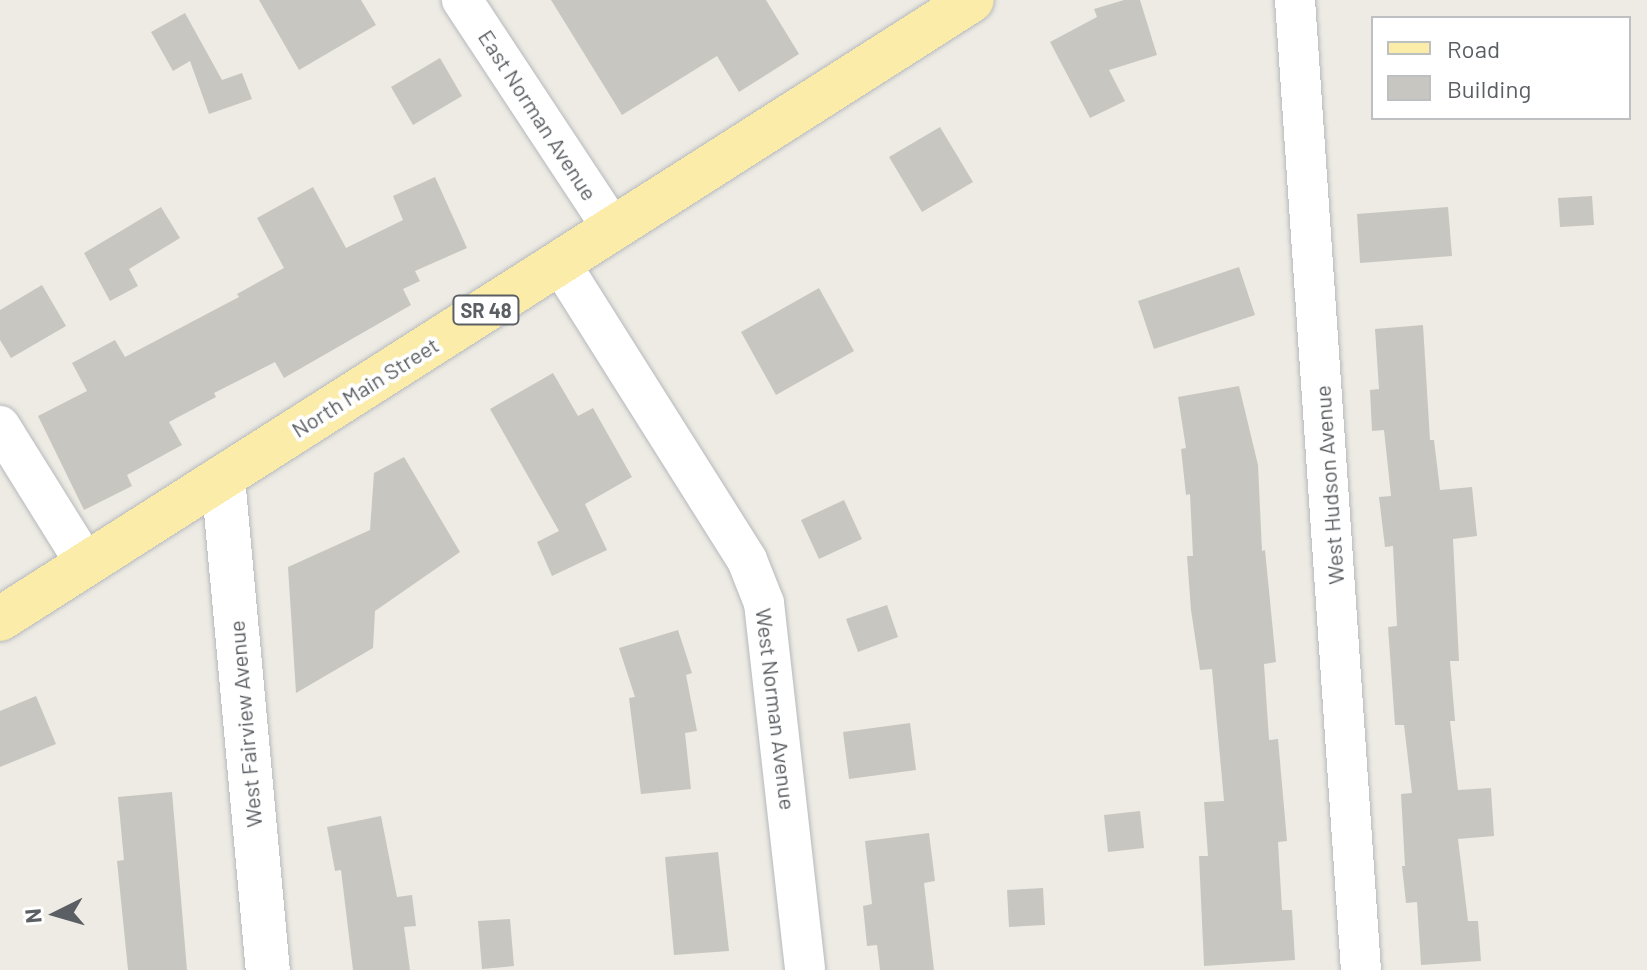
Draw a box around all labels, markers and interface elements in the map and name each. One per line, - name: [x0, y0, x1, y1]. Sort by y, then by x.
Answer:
- legend: [1371, 16, 1631, 120]
- street label: East Norman Avenue: [473, 25, 603, 205]
- text: Road: [1447, 34, 1500, 63]
- text: Building: [1447, 74, 1531, 103]
- road number: SR 48: [452, 294, 520, 326]
- street label: North Main Street: [287, 331, 443, 443]
- street label: West Hudson Avenue: [1309, 384, 1349, 586]
- street label: West Norman Avenue: [751, 607, 801, 811]
- street label: West Fairview Avenue: [223, 619, 267, 829]
- north arrow: [16, 874, 96, 954]
- text: N: [19, 908, 46, 925]

